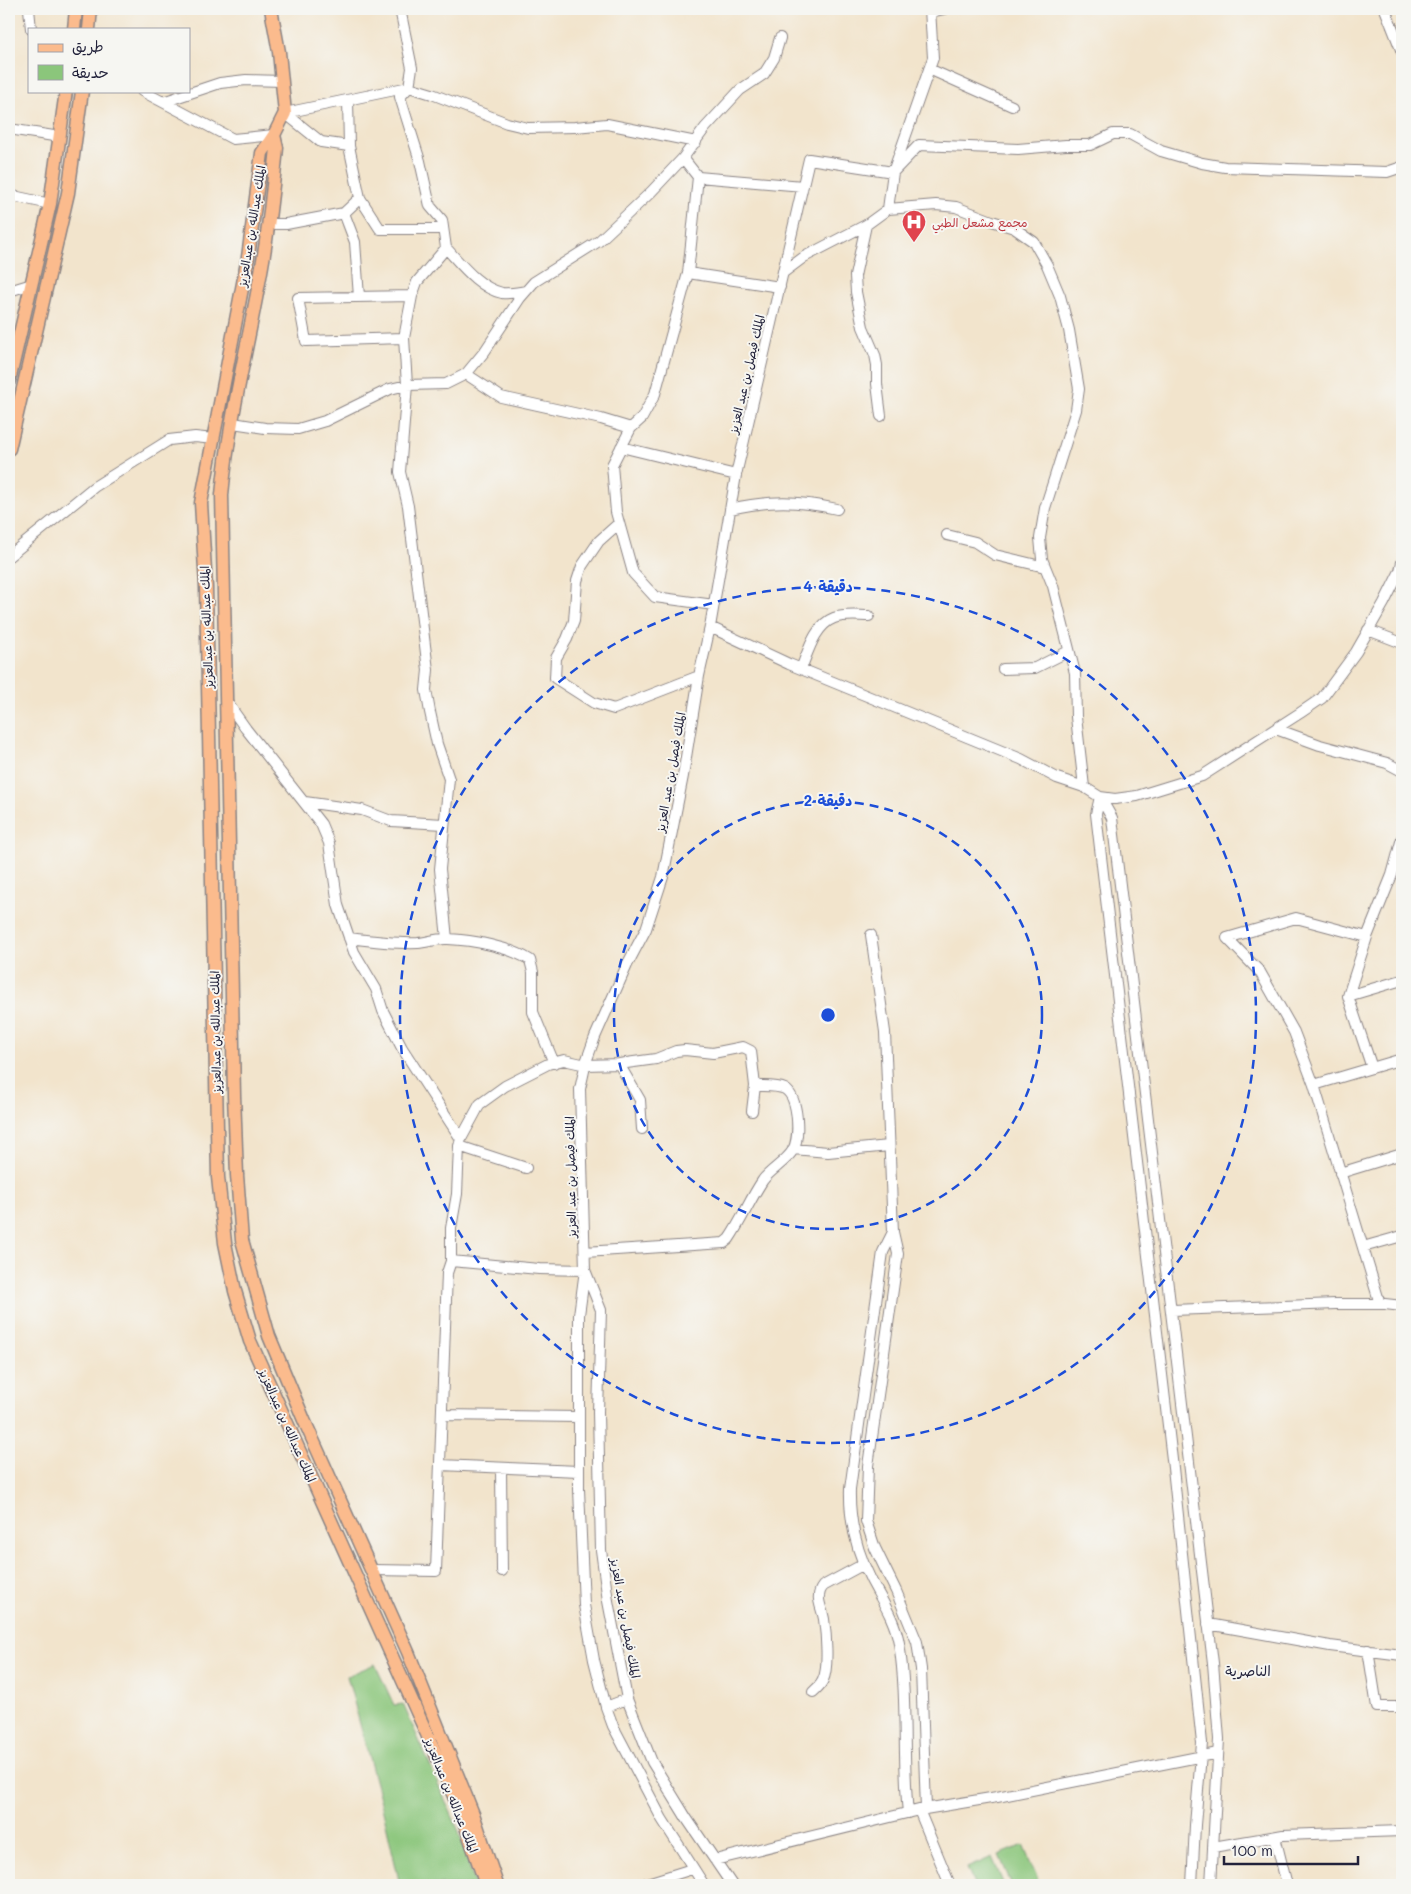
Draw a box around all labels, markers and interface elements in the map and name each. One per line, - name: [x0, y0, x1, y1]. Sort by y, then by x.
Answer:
- legend: [28, 28, 190, 92]
- text: طريق: [72, 36, 104, 56]
- text: حديقة: [72, 62, 109, 82]
- street label: الملك عبدالله بن عبدالعزيز: [233, 164, 269, 289]
- hospital icon: مجمع مشعل الطبي: [901, 209, 927, 243]
- place label: مجمع مشعل الطبي: [932, 214, 1028, 234]
- street label: الملك فيصل بن عبد العزيز: [724, 313, 768, 436]
- street label: الملك عبدالله بن عبدالعزيز: [196, 565, 217, 690]
- text: 4 دقيقة: [803, 576, 853, 596]
- street label: الملك فيصل بن عبد العزيز: [651, 711, 689, 835]
- text: 2 دقيقة: [804, 790, 852, 810]
- street label: الملك عبدالله بن عبدالعزيز: [206, 970, 225, 1095]
- centre of rings: [819, 1006, 837, 1024]
- street label: الملك فيصل بن عبد العزيز: [561, 1116, 580, 1239]
- street label: الملك عبدالله بن عبدالعزيز: [254, 1365, 320, 1485]
- street label: الملك فيصل بن عبد العزيز: [606, 1556, 644, 1680]
- district label: الناصرية: [1225, 1661, 1271, 1680]
- street label: الملك عبدالله بن عبدالعزيز: [420, 1734, 482, 1855]
- scale bar: [1224, 1834, 1357, 1866]
- text: 100 m: [1231, 1840, 1273, 1860]

